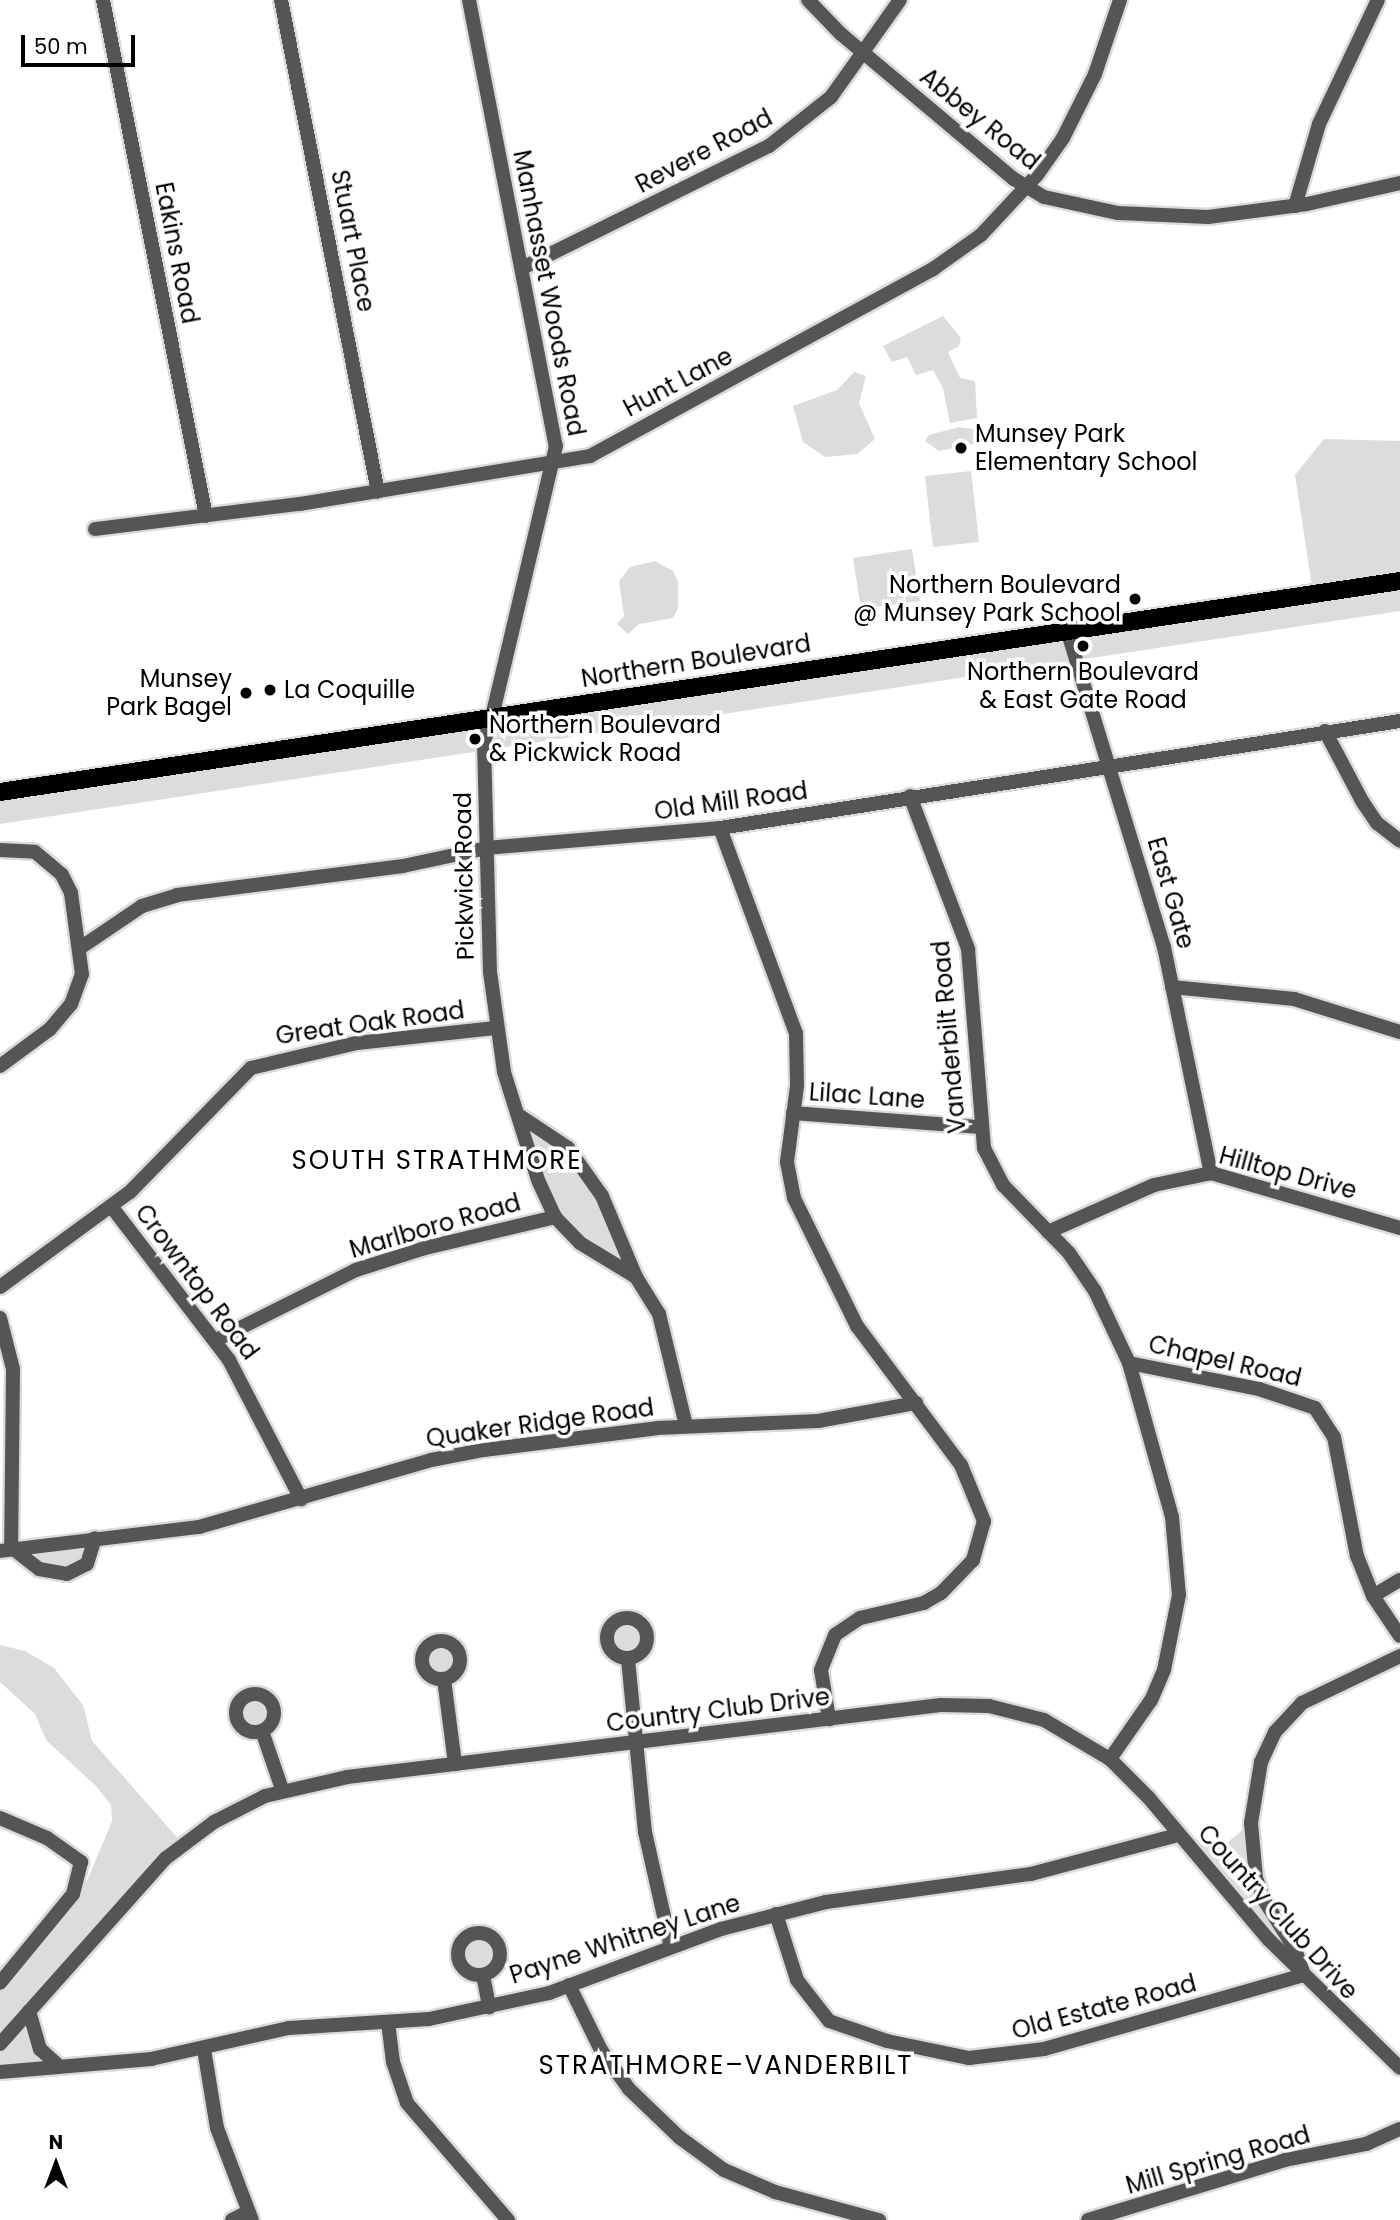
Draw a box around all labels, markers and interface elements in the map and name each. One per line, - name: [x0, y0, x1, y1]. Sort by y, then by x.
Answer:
- scale bar: [24, 21, 138, 65]
- text: 50 m: [34, 32, 88, 61]
- street label: Abbey Road: [914, 62, 1046, 176]
- street label: Revere Road: [631, 103, 777, 199]
- street label: Manhasset Woods Road: [507, 148, 591, 438]
- street label: Stuart Place: [325, 168, 381, 314]
- street label: Eakins Road: [149, 180, 205, 326]
- street label: Hunt Lane: [619, 341, 737, 423]
- place label: Munsey Park Elementary School: [975, 420, 1198, 476]
- marker: Munsey Park Elementary School: [953, 440, 969, 456]
- place label: Northern Boulevard @ Munsey Park School: [853, 571, 1121, 627]
- marker: Northern Boulevard @ Munsey Park School: [1127, 591, 1143, 607]
- street label: Northern Boulevard: [579, 629, 813, 693]
- marker: Northern Boulevard & East Gate Road: [1075, 638, 1091, 654]
- place label: Northern Boulevard & East Gate Road: [967, 658, 1199, 714]
- place label: Munsey Park Bagel: [106, 665, 232, 721]
- place label: La Coquille: [284, 676, 415, 704]
- marker: La Coquille: [262, 682, 278, 698]
- marker: Munsey Park Bagel: [238, 685, 254, 701]
- place label: Northern Boulevard & Pickwick Road: [489, 711, 721, 767]
- marker: Northern Boulevard & Pickwick Road: [467, 731, 483, 747]
- street label: Old Mill Road: [652, 776, 810, 826]
- street label: Pickwick Road: [448, 792, 480, 960]
- street label: East Gate: [1141, 834, 1201, 952]
- street label: Vanderbilt Road: [926, 939, 972, 1135]
- street label: Great Oak Road: [274, 996, 466, 1050]
- street label: Lilac Lane: [808, 1078, 926, 1114]
- street label: Hilltop Drive: [1216, 1141, 1360, 1205]
- district label: SOUTH STRATHMORE: [294, 1145, 580, 1177]
- street label: Marlboro Road: [346, 1188, 524, 1264]
- street label: Crowntop Road: [129, 1199, 265, 1365]
- street label: Chapel Road: [1146, 1329, 1304, 1393]
- street label: Quaker Ridge Road: [424, 1393, 656, 1453]
- street label: Country Club Drive: [605, 1682, 831, 1738]
- street label: Country Club Drive: [1192, 1819, 1364, 2005]
- street label: Payne Whitney Lane: [506, 1888, 744, 1990]
- street label: Old Estate Road: [1009, 1969, 1199, 2045]
- district label: STRATHMORE–VANDERBILT: [541, 2050, 911, 2082]
- street label: Mill Spring Road: [1123, 2120, 1313, 2200]
- north arrow: [21, 2129, 91, 2199]
- text: N: [49, 2129, 63, 2156]

